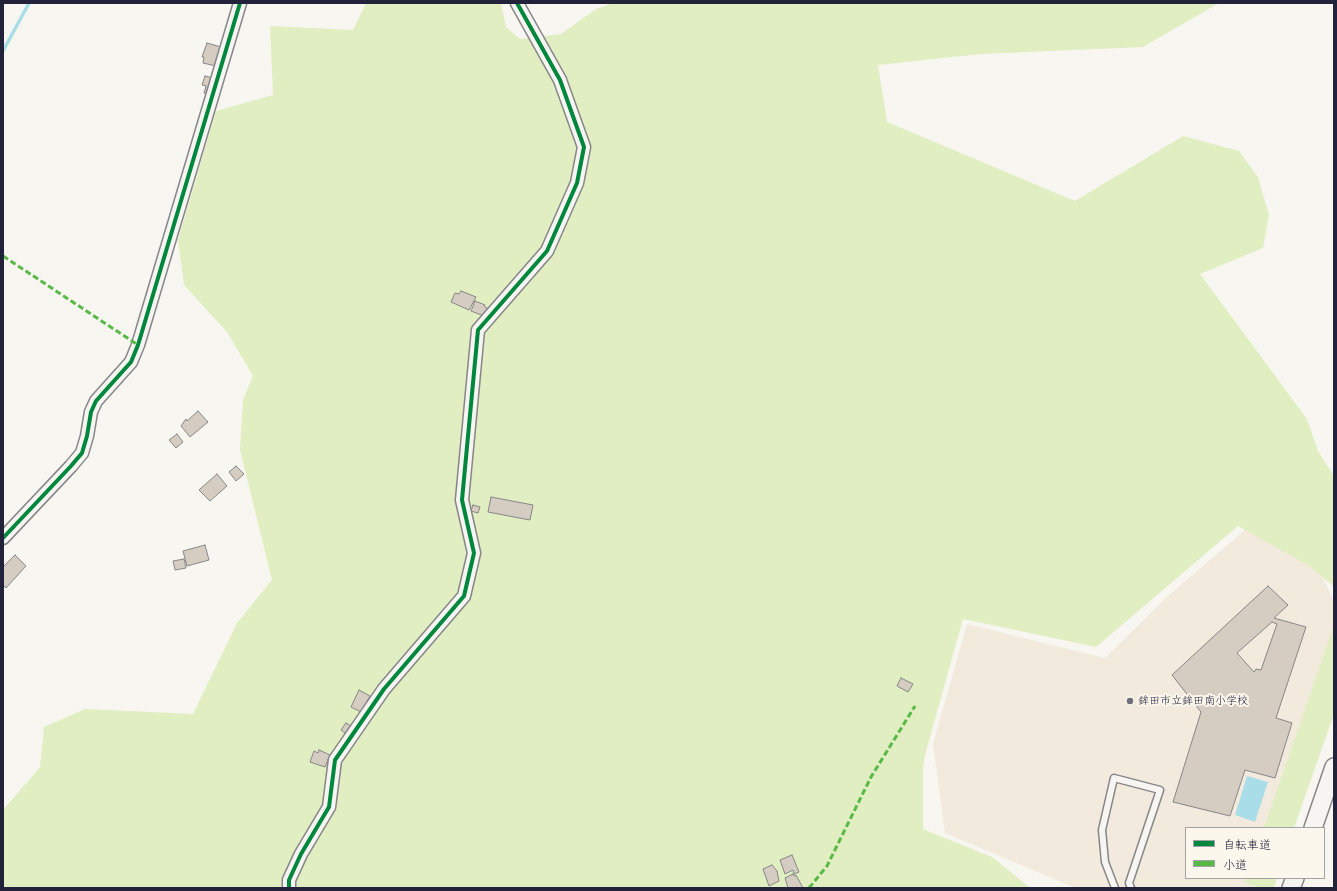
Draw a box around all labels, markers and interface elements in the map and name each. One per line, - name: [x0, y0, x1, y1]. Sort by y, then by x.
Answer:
- place label: 鉾田市立鉾田南小学校: [1138, 694, 1248, 708]
- marker: 鉾田市立鉾田南小学校: [1125, 696, 1135, 706]
- legend: [1185, 827, 1325, 879]
- text: 自転車道: [1223, 837, 1271, 852]
- text: 小道: [1223, 857, 1247, 872]

